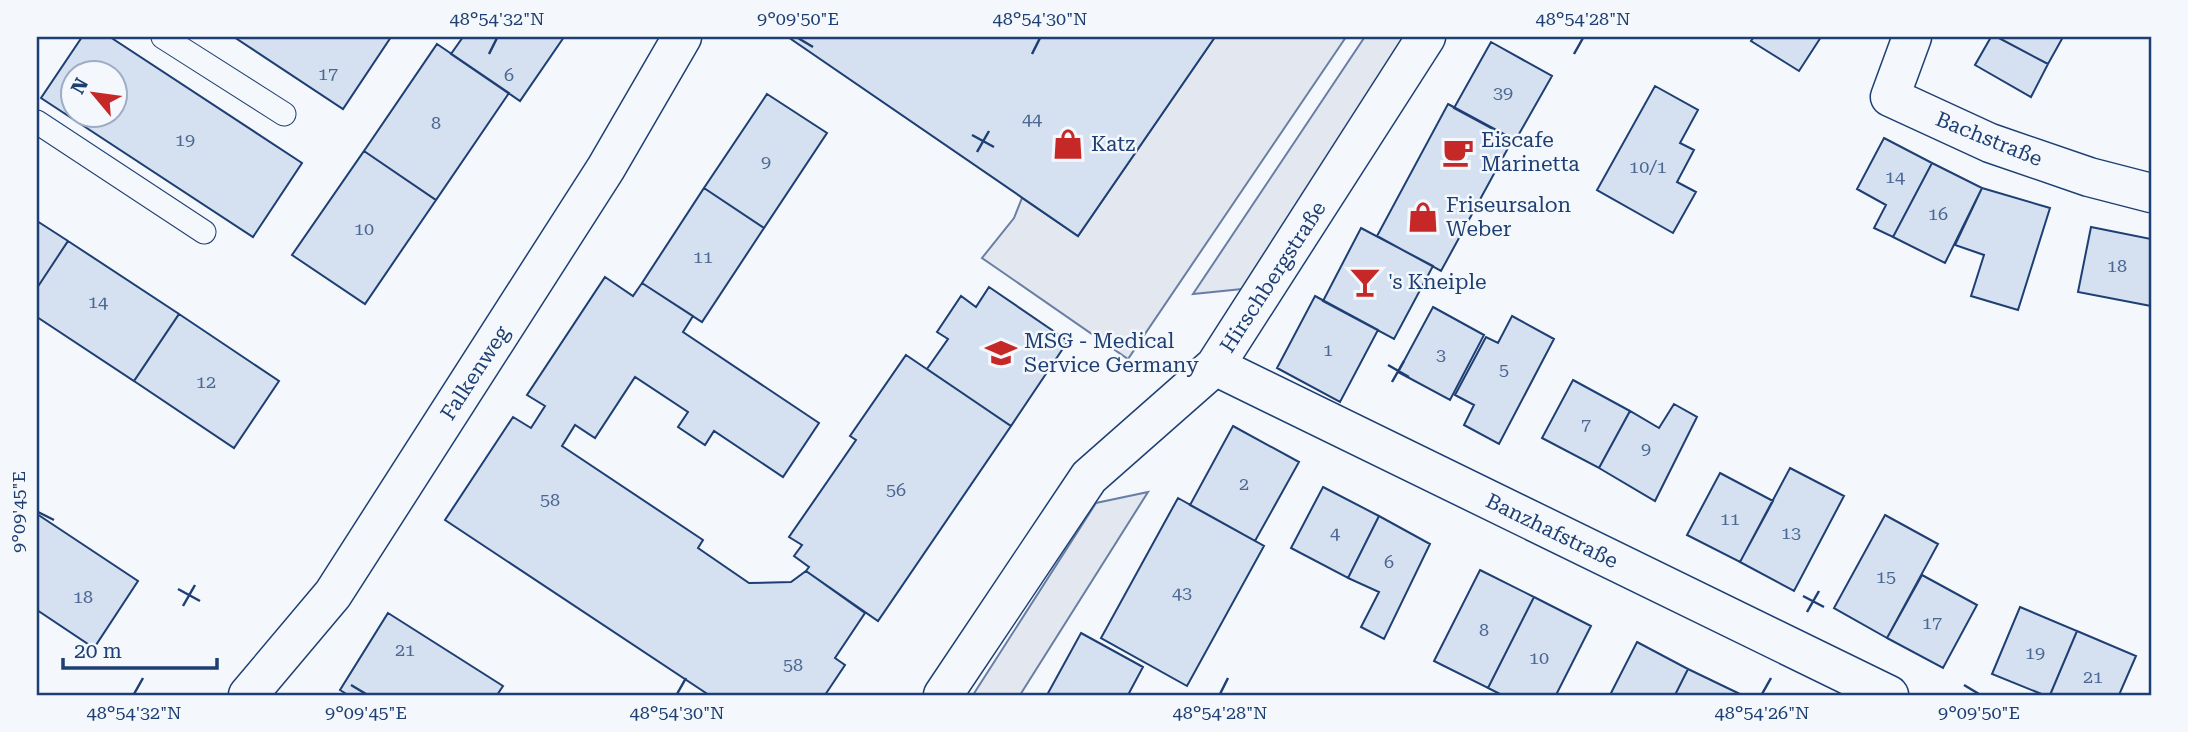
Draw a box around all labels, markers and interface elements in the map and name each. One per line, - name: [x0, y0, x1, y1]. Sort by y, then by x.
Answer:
- text: 48°54'32"N: [450, 8, 544, 29]
- text: 9°09'50"E: [757, 8, 839, 29]
- text: 48°54'30"N: [993, 8, 1087, 29]
- text: 48°54'28"N: [1536, 8, 1630, 29]
- north arrow: [60, 60, 130, 130]
- house number: 17: [318, 63, 338, 84]
- house number: 6: [504, 64, 514, 85]
- text: N: [66, 74, 93, 98]
- house number: 39: [1493, 82, 1513, 103]
- street label: Bachstraße: [1932, 107, 2046, 171]
- house number: 44: [1022, 108, 1042, 129]
- house number: 8: [431, 112, 441, 133]
- shop icon: Katz: [1051, 127, 1085, 161]
- place label: Eiscafe Marinetta: [1481, 128, 1580, 176]
- house number: 19: [175, 129, 195, 150]
- place label: Katz: [1091, 132, 1135, 156]
- cafe icon: Eiscafe Marinetta: [1441, 135, 1475, 169]
- house number: 9: [761, 151, 771, 172]
- house number: 10/1: [1629, 156, 1667, 177]
- house number: 14: [1885, 166, 1905, 187]
- place label: Friseursalon Weber: [1446, 193, 1572, 241]
- street label: Hirschbergstraße: [1215, 197, 1331, 357]
- shop icon: Friseursalon Weber: [1406, 200, 1440, 234]
- house number: 16: [1928, 203, 1948, 224]
- house number: 10: [354, 218, 374, 239]
- house number: 11: [693, 246, 713, 267]
- house number: 18: [2107, 255, 2127, 276]
- bar icon: 's Kneiple: [1348, 265, 1382, 299]
- place label: 's Kneiple: [1388, 270, 1487, 294]
- house number: 14: [88, 291, 108, 312]
- street label: Falkenweg: [436, 321, 514, 425]
- place label: MSG - Medical Service Germany: [1024, 329, 1199, 377]
- school or university icon: MSG - Medical Service Germany: [984, 336, 1018, 370]
- house number: 1: [1323, 339, 1333, 360]
- house number: 3: [1436, 344, 1446, 365]
- house number: 5: [1499, 359, 1509, 380]
- house number: 12: [196, 371, 216, 392]
- house number: 7: [1581, 414, 1591, 435]
- house number: 9: [1641, 438, 1651, 459]
- text: 9°09'45"E: [8, 471, 29, 553]
- house number: 2: [1239, 473, 1249, 494]
- house number: 56: [886, 479, 906, 500]
- house number: 58: [540, 489, 560, 510]
- street label: Banzhafstraße: [1482, 489, 1622, 573]
- house number: 11: [1720, 508, 1740, 529]
- house number: 4: [1330, 522, 1340, 543]
- house number: 13: [1781, 522, 1801, 543]
- house number: 6: [1384, 551, 1394, 572]
- house number: 15: [1876, 566, 1896, 587]
- house number: 43: [1172, 582, 1192, 603]
- house number: 18: [73, 586, 93, 607]
- house number: 17: [1922, 612, 1942, 633]
- house number: 8: [1479, 619, 1489, 640]
- scale bar: [63, 627, 217, 671]
- text: 20 m: [74, 639, 122, 663]
- house number: 21: [395, 639, 415, 660]
- house number: 19: [2025, 642, 2045, 663]
- house number: 10: [1529, 647, 1549, 668]
- house number: 58: [783, 654, 803, 675]
- house number: 21: [2083, 666, 2103, 687]
- text: 48°54'32"N: [87, 702, 181, 723]
- text: 9°09'45"E: [325, 702, 407, 723]
- text: 48°54'30"N: [630, 702, 724, 723]
- text: 48°54'28"N: [1173, 702, 1267, 723]
- text: 48°54'26"N: [1715, 702, 1809, 723]
- text: 9°09'50"E: [1938, 702, 2020, 723]

